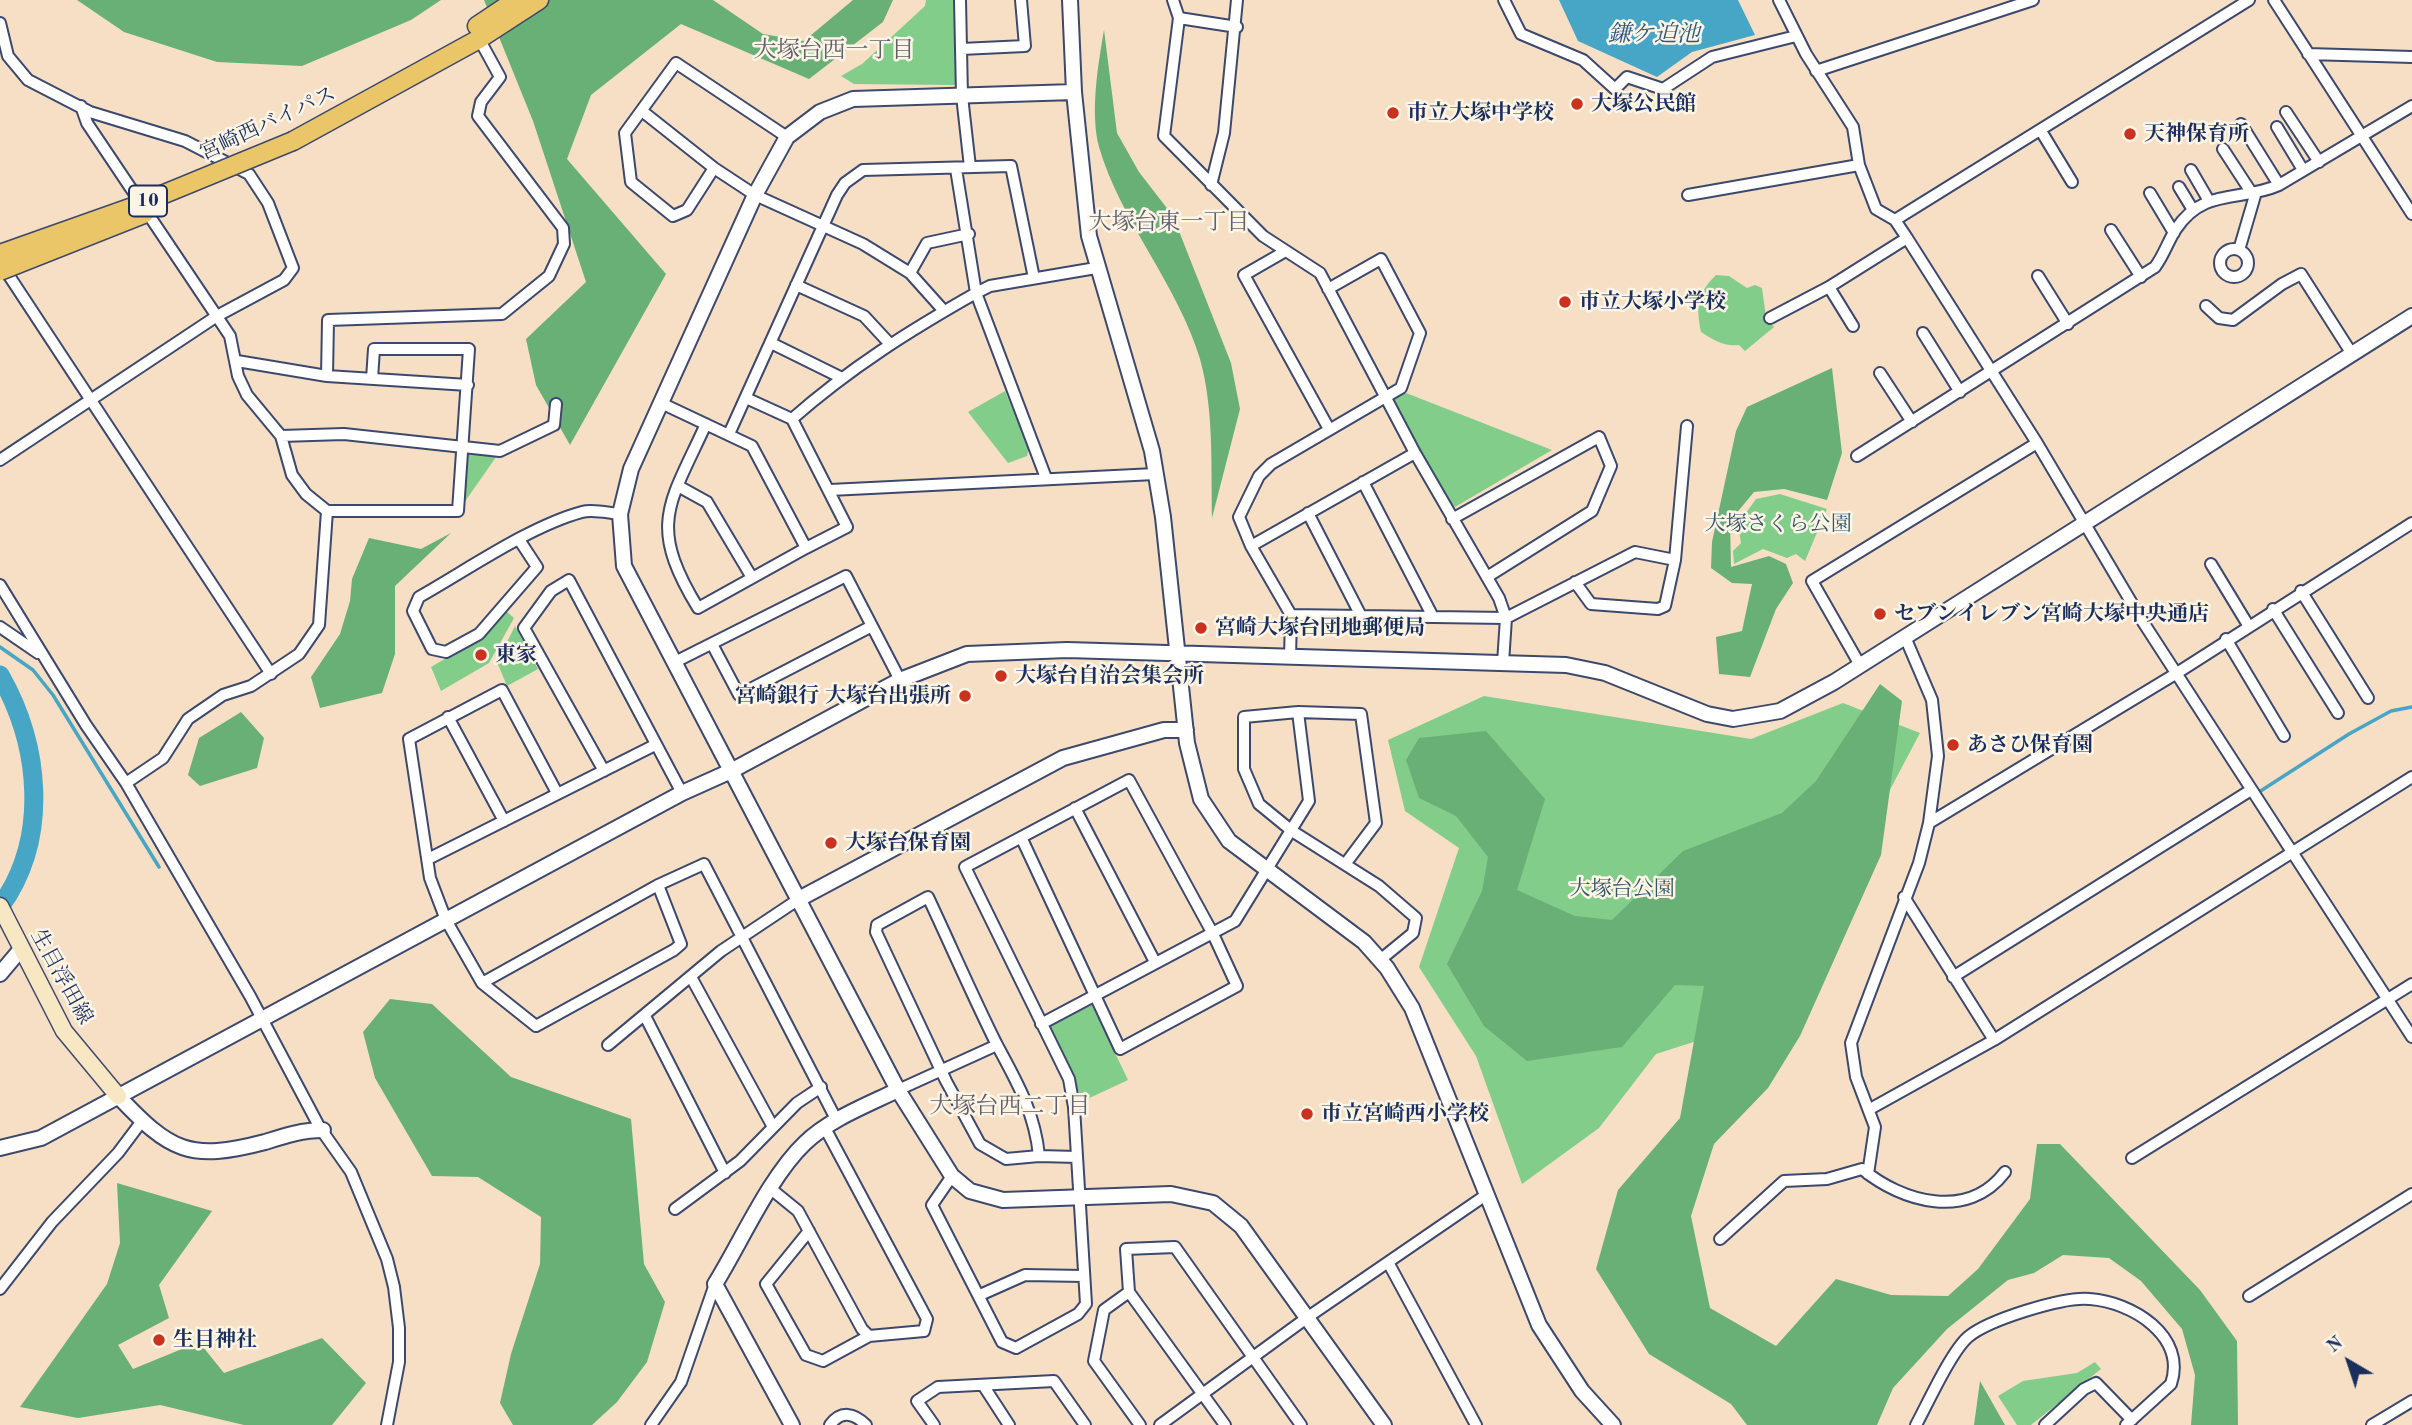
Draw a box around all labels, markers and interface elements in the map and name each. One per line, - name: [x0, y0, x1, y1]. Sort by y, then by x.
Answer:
- water label: 鎌ケ迫池: [1608, 21, 1700, 49]
- district label: 大塚台西一丁目: [754, 37, 914, 65]
- street label: 宮崎西バイパス: [196, 82, 340, 166]
- place label: 大塚公民館: [1591, 91, 1696, 117]
- marker: 大塚公民館: [1569, 96, 1585, 112]
- place label: 市立大塚中学校: [1407, 100, 1554, 126]
- marker: 市立大塚中学校: [1385, 105, 1401, 121]
- place label: 天神保育所: [2144, 121, 2249, 147]
- marker: 天神保育所: [2122, 126, 2138, 142]
- road number: 10: [129, 186, 167, 216]
- district label: 大塚台東一丁目: [1089, 209, 1249, 237]
- place label: 市立大塚小学校: [1579, 289, 1726, 315]
- marker: 市立大塚小学校: [1557, 294, 1573, 310]
- park label: 大塚さくら公園: [1705, 511, 1851, 537]
- place label: セブンイレブン宮崎大塚中央通店: [1894, 601, 2209, 627]
- marker: セブンイレブン宮崎大塚中央通店: [1872, 606, 1888, 622]
- place label: 宮崎大塚台団地郵便局: [1215, 615, 1425, 641]
- marker: 宮崎大塚台団地郵便局: [1193, 620, 1209, 636]
- place label: 東家: [495, 642, 537, 668]
- marker: 東家: [473, 647, 489, 663]
- place label: 大塚台自治会集会所: [1015, 663, 1204, 689]
- marker: 大塚台自治会集会所: [993, 668, 1009, 684]
- place label: 宮崎銀行 大塚台出張所: [735, 683, 951, 709]
- marker: 宮崎銀行 大塚台出張所: [957, 688, 973, 704]
- place label: あさひ保育園: [1967, 732, 2093, 758]
- marker: あさひ保育園: [1945, 737, 1961, 753]
- place label: 大塚台保育園: [845, 830, 971, 856]
- marker: 大塚台保育園: [823, 835, 839, 851]
- park label: 大塚台公園: [1570, 876, 1674, 902]
- street label: 生目浮田線: [25, 925, 97, 1029]
- district label: 大塚台西二丁目: [930, 1093, 1090, 1121]
- place label: 市立宮崎西小学校: [1321, 1101, 1489, 1127]
- marker: 市立宮崎西小学校: [1299, 1106, 1315, 1122]
- place label: 生目神社: [173, 1327, 257, 1353]
- north arrow: [2314, 1327, 2384, 1397]
- marker: 生目神社: [151, 1332, 167, 1348]
- text: N: [2324, 1333, 2347, 1357]

